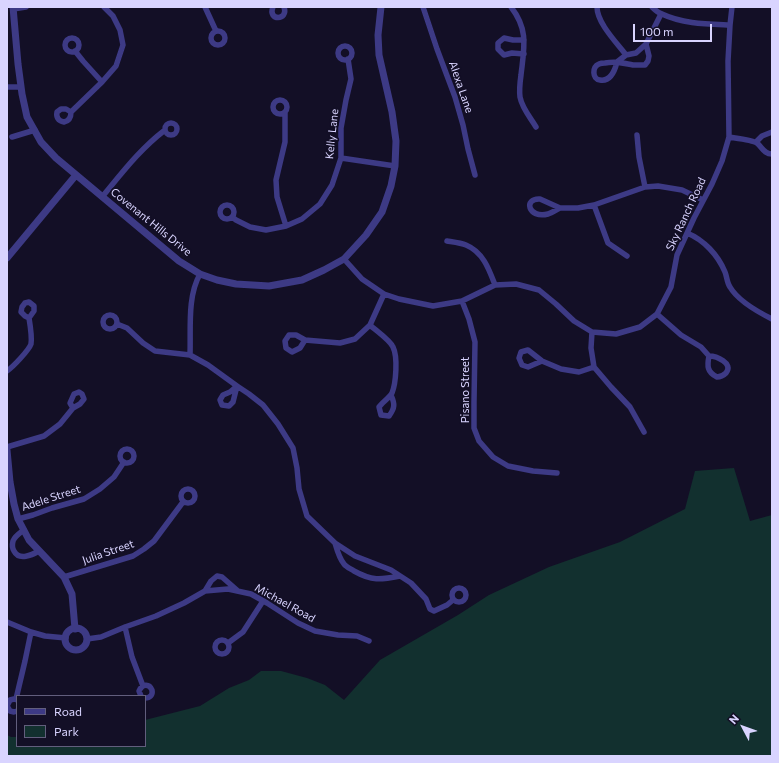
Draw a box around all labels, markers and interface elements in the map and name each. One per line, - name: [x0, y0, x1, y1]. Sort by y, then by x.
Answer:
- scale bar: [635, 16, 714, 42]
- text: 100 m: [640, 24, 674, 38]
- street label: Alexa Lane: [446, 59, 476, 115]
- street label: Kelly Lane: [323, 108, 341, 160]
- street label: Sky Ranch Road: [663, 175, 709, 253]
- street label: Covenant Hills Drive: [108, 185, 194, 259]
- street label: Pisano Street: [458, 357, 472, 423]
- street label: Adele Street: [20, 482, 82, 514]
- street label: Julia Street: [80, 537, 136, 567]
- street label: Michael Road: [252, 581, 318, 625]
- legend: [16, 695, 146, 747]
- text: Road: [54, 704, 82, 718]
- north arrow: [723, 707, 763, 747]
- text: N: [726, 711, 741, 726]
- text: Park: [54, 724, 79, 738]

